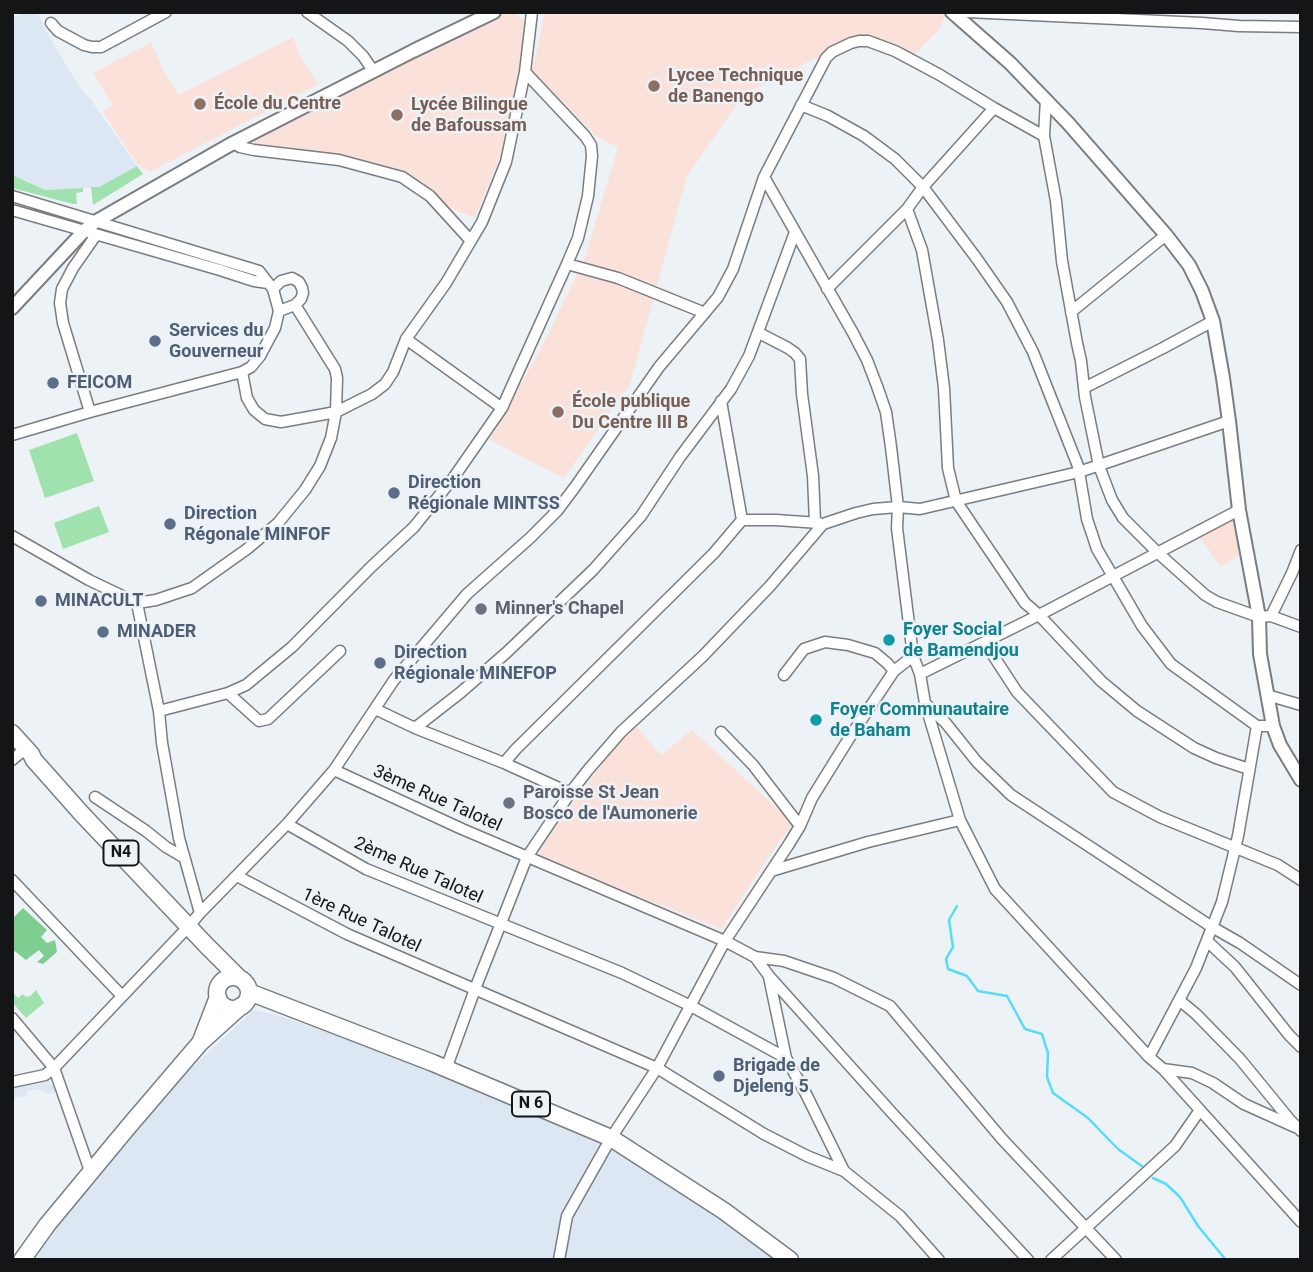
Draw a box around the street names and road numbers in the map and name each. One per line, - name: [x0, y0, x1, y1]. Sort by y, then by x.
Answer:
- street label: 3ème Rue Talotel: [369, 761, 505, 837]
- street label: 2ème Rue Talotel: [350, 833, 486, 909]
- road number: N4: [104, 840, 138, 866]
- street label: 1ère Rue Talotel: [298, 884, 424, 958]
- road number: N 6: [512, 1092, 550, 1116]

